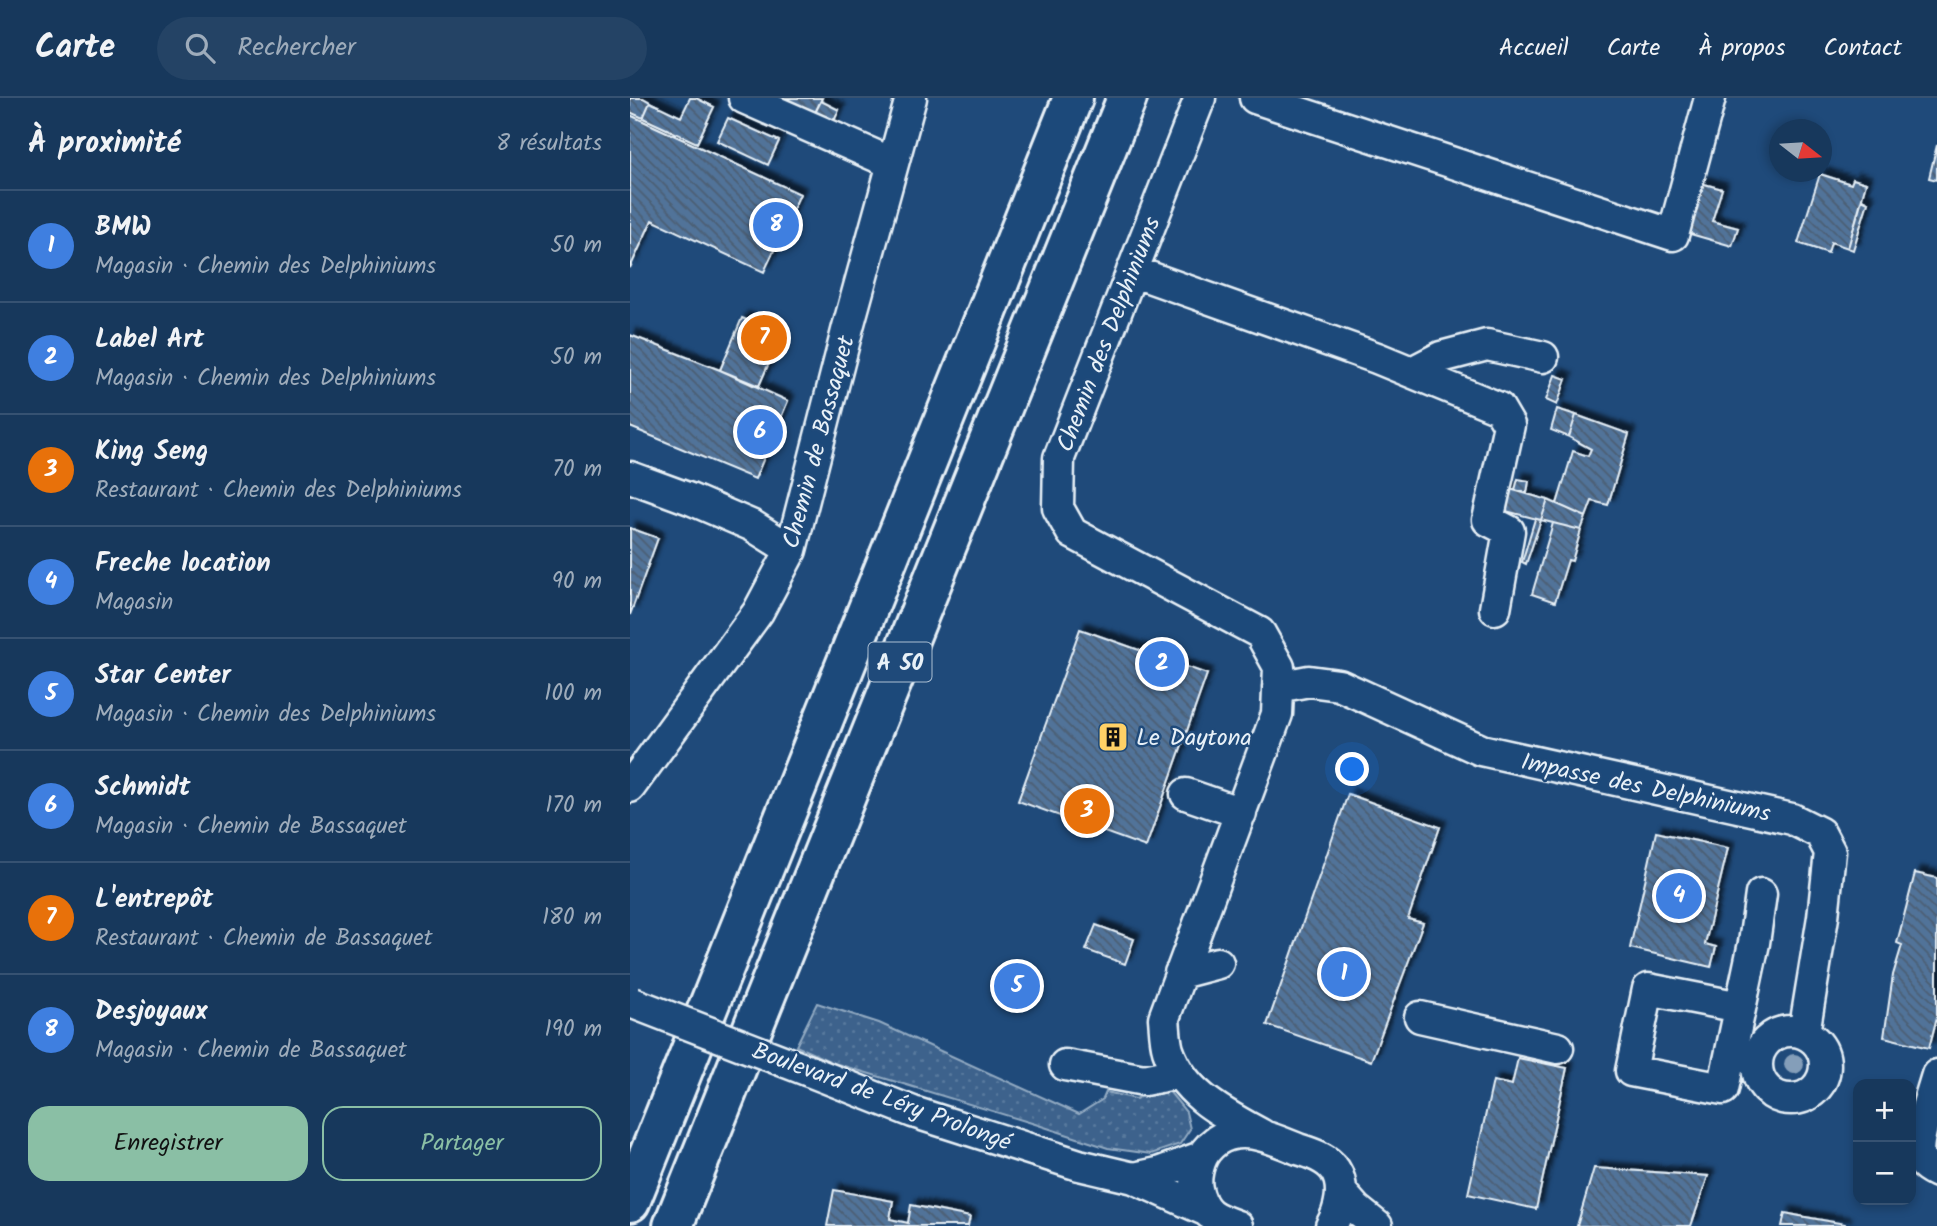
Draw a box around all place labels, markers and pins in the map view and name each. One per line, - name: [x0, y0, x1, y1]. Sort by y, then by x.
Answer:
- pin: 8: [753, 199, 799, 251]
- pin: 7: [741, 312, 787, 364]
- pin: 6: [737, 406, 783, 458]
- pin: 2: [1139, 638, 1185, 690]
- place label: Le Daytona: [1136, 719, 1252, 758]
- building icon: Le Daytona: [1096, 720, 1130, 754]
- pin: 3: [1064, 785, 1110, 837]
- pin: 4: [1656, 870, 1702, 922]
- pin: 1: [1321, 948, 1367, 1000]
- pin: 5: [994, 960, 1040, 1012]

